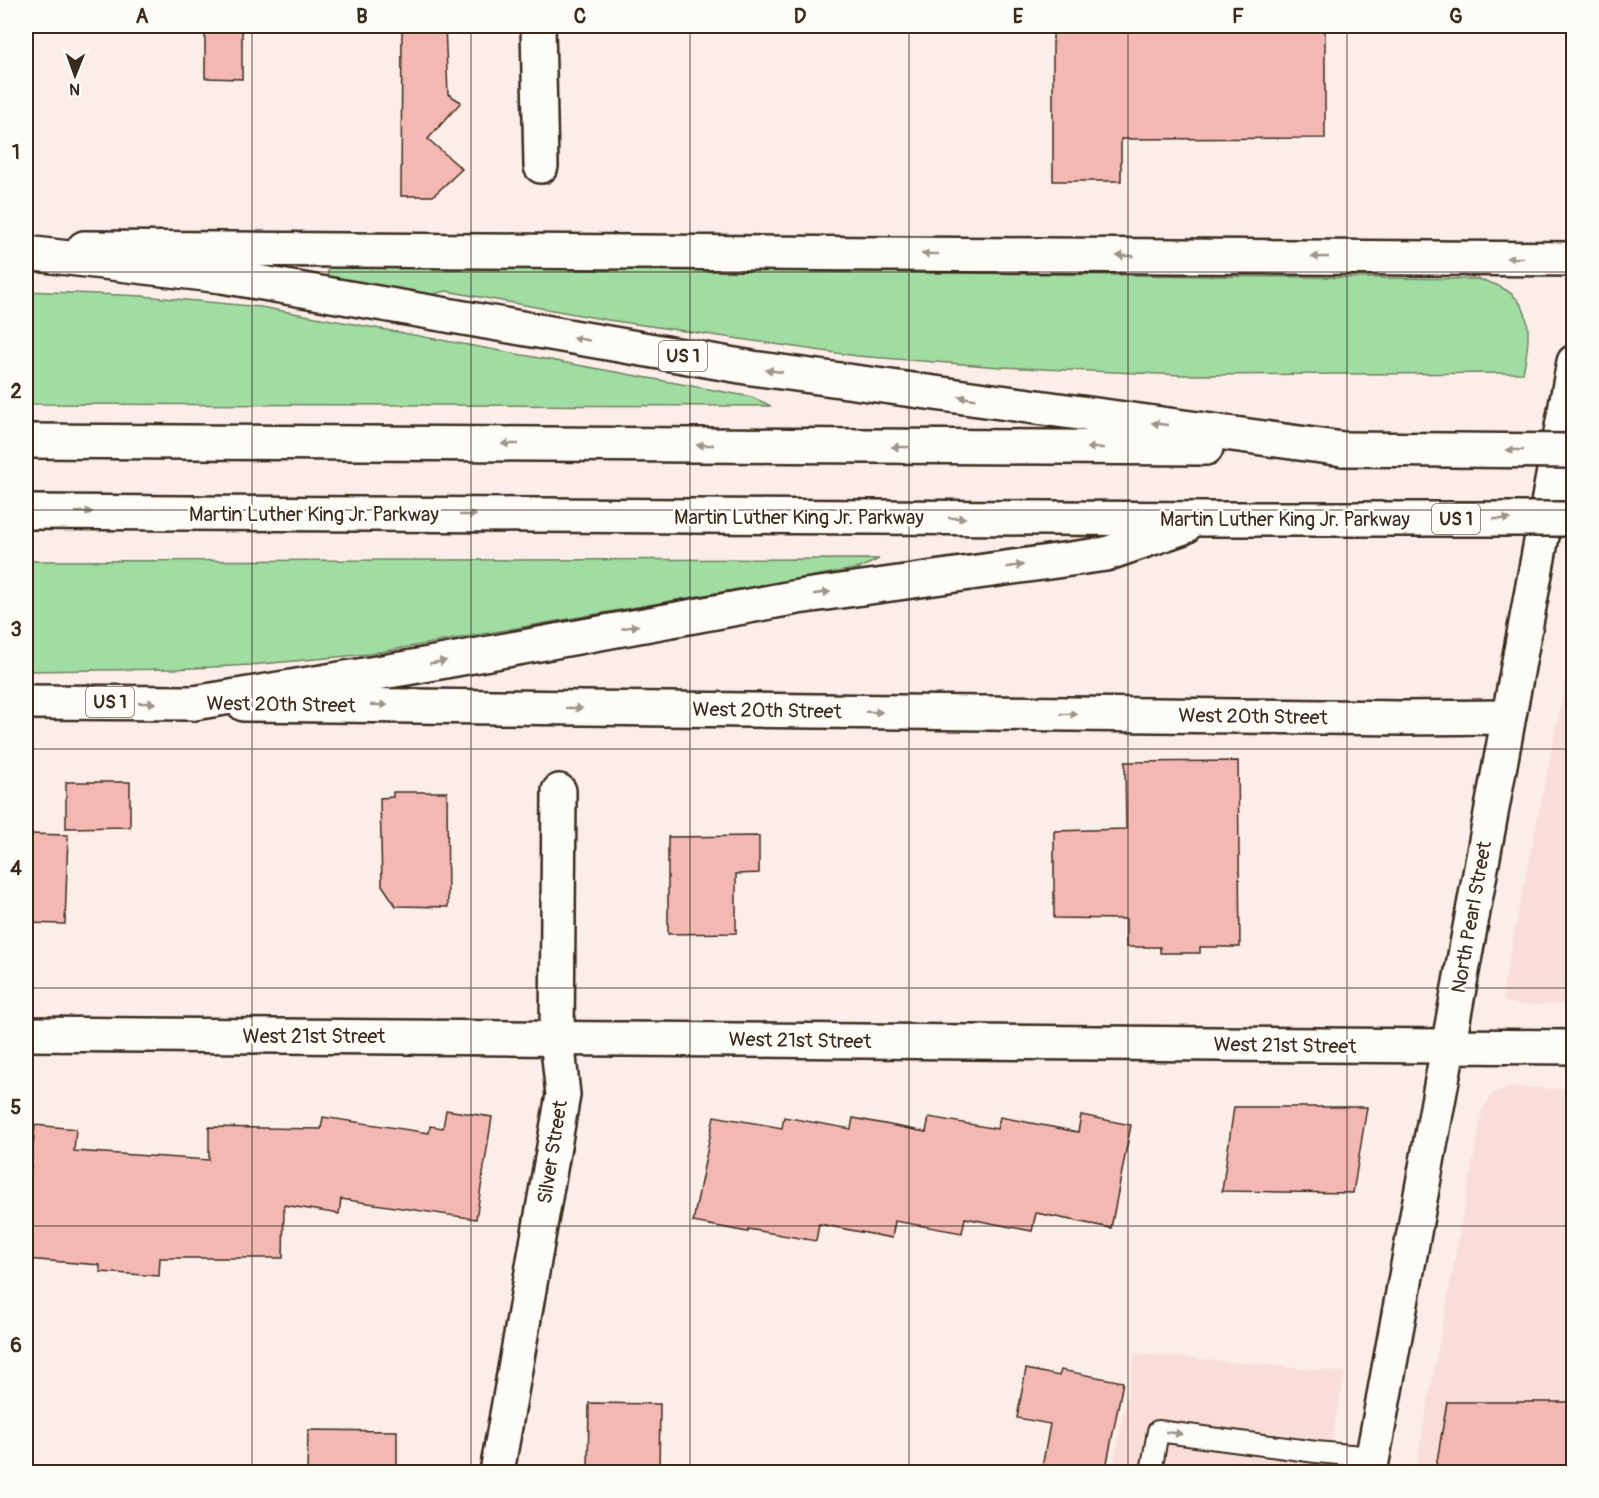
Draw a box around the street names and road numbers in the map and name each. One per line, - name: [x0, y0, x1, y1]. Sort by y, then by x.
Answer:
- road number: US 1: [659, 341, 707, 371]
- street label: Martin Luther King Jr. Parkway: [189, 502, 439, 527]
- road number: US 1: [1432, 504, 1480, 534]
- street label: Martin Luther King Jr. Parkway: [674, 505, 924, 530]
- street label: Martin Luther King Jr. Parkway: [1160, 507, 1410, 532]
- road number: US 1: [86, 687, 134, 717]
- street label: West 20th Street: [206, 691, 357, 718]
- street label: West 20th Street: [692, 697, 843, 724]
- street label: West 20th Street: [1178, 703, 1329, 730]
- street label: North Pearl Street: [1446, 838, 1497, 995]
- street label: West 21st Street: [243, 1024, 386, 1049]
- street label: West 21st Street: [728, 1027, 873, 1054]
- street label: West 21st Street: [1213, 1032, 1358, 1059]
- street label: Silver Street: [532, 1098, 573, 1206]

